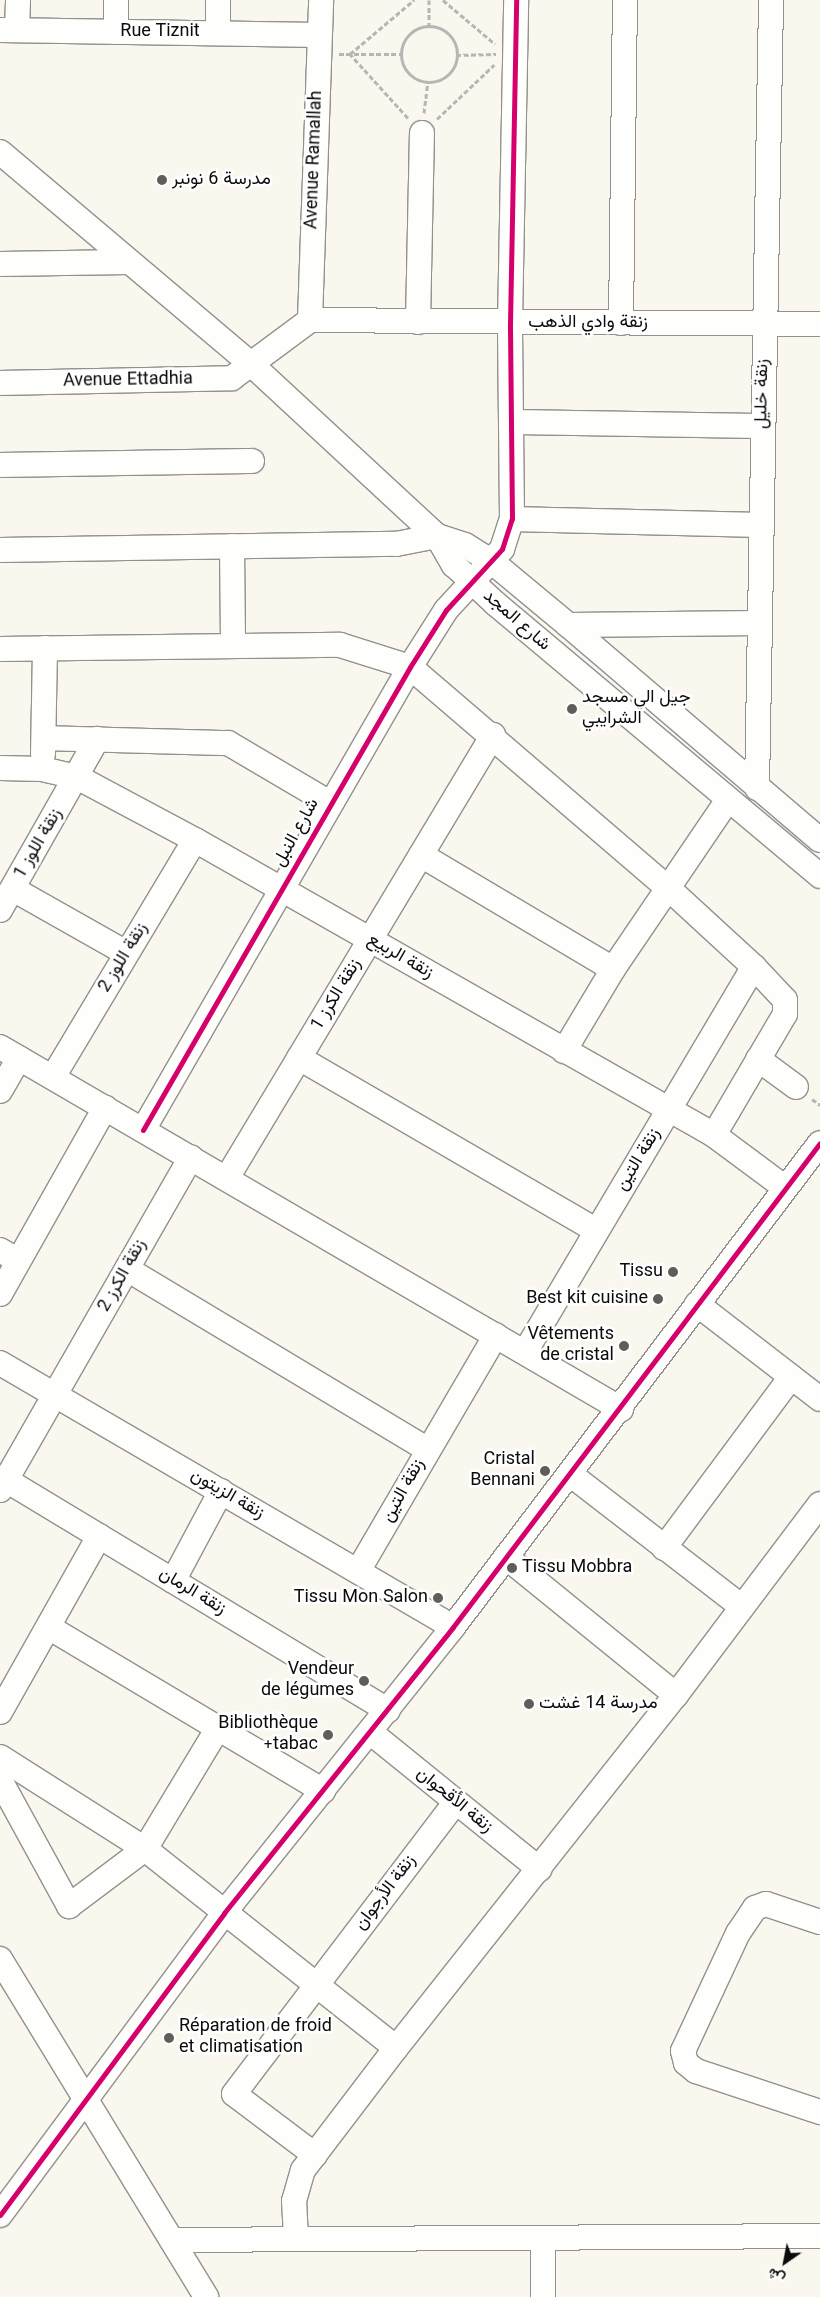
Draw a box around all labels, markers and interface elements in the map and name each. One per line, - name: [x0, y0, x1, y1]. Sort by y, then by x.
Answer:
- street label: Rue Tiznit: [120, 21, 200, 43]
- street label: Avenue Ramallah: [302, 90, 328, 230]
- place label: مدرسة 6 نونبر: [172, 169, 271, 191]
- marker: مدرسة 6 نونبر: [156, 174, 168, 186]
- street label: زنقة وادي الذهب: [528, 312, 648, 334]
- street label: زنقة خليل: [752, 359, 774, 429]
- street label: Avenue Ettadhia: [63, 369, 193, 393]
- street label: شارع المجد: [478, 586, 554, 656]
- place label: جيل الي مسجد الشرايبي: [582, 688, 691, 731]
- marker: جيل الي مسجد الشرايبي: [566, 703, 578, 715]
- street label: شارع النبل: [269, 795, 325, 871]
- street label: زنقة اللوز 1: [10, 805, 68, 883]
- street label: زنقة اللوز 2: [95, 919, 153, 997]
- street label: زنقة الربيع: [363, 929, 437, 985]
- street label: زنقة الكرز 1: [307, 955, 367, 1035]
- street label: زنقة التين: [612, 1125, 666, 1195]
- street label: زنقة الكرز 2: [94, 1236, 152, 1316]
- place label: Tissu: [619, 1261, 663, 1283]
- marker: Tissu: [667, 1266, 679, 1278]
- place label: Best kit cuisine: [526, 1288, 648, 1310]
- marker: Best kit cuisine: [652, 1293, 664, 1305]
- place label: Vêtements de cristal: [527, 1325, 614, 1368]
- marker: Vêtements de cristal: [618, 1340, 630, 1352]
- place label: Cristal Bennani: [470, 1450, 535, 1492]
- street label: زنقة التين: [378, 1456, 430, 1526]
- street label: زنقة الزيتون: [186, 1465, 268, 1525]
- marker: Cristal Bennani: [539, 1465, 551, 1477]
- place label: Tissu Mobbra: [522, 1557, 632, 1579]
- marker: Tissu Mobbra: [506, 1562, 518, 1574]
- street label: زنقة الرمان: [154, 1564, 230, 1620]
- place label: Tissu Mon Salon: [294, 1587, 428, 1609]
- marker: Tissu Mon Salon: [432, 1592, 444, 1604]
- place label: Vendeur de légumes: [261, 1660, 354, 1702]
- marker: Vendeur de légumes: [358, 1675, 370, 1687]
- place label: مدرسة 14 غشت: [539, 1693, 658, 1715]
- marker: مدرسة 14 غشت: [523, 1698, 535, 1710]
- place label: Bibliothèque +tabac: [218, 1714, 318, 1756]
- marker: Bibliothèque +tabac: [322, 1729, 334, 1741]
- street label: زنقة الأقحوان: [411, 1764, 497, 1838]
- street label: زنقة الأرجوان: [351, 1851, 421, 1935]
- place label: Réparation de froid et climatisation: [179, 2017, 332, 2060]
- marker: Réparation de froid et climatisation: [163, 2032, 175, 2044]
- north arrow: [760, 2237, 810, 2287]
- text: ش: [764, 2261, 790, 2288]

